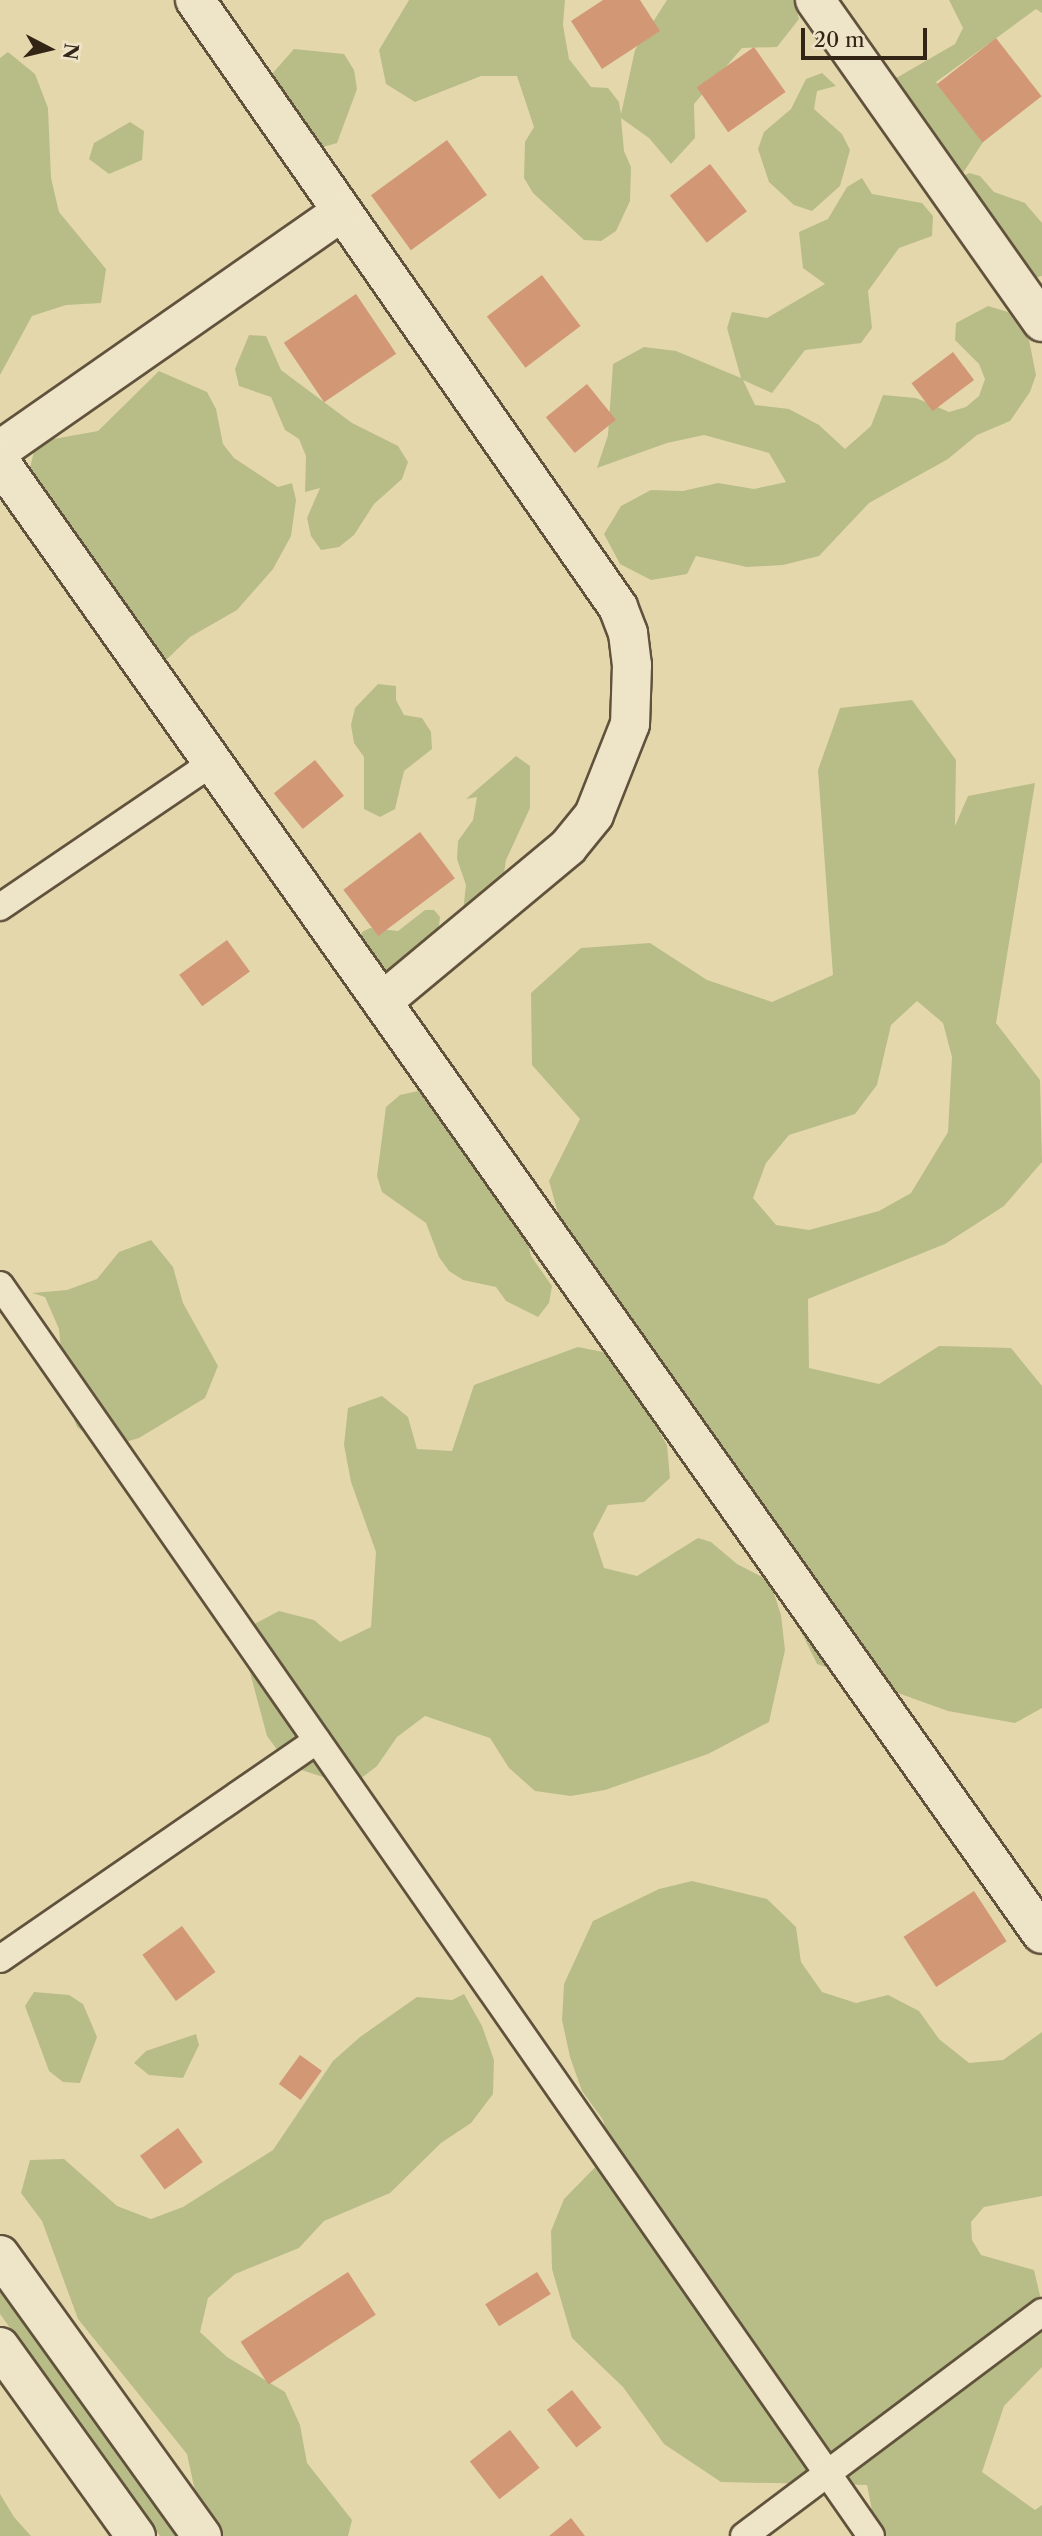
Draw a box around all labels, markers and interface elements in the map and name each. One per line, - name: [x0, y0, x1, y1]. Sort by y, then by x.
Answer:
- north arrow: [14, 14, 84, 84]
- scale bar: [804, 14, 930, 58]
- text: 20 m: [814, 27, 865, 52]
- text: N: [58, 42, 83, 61]

